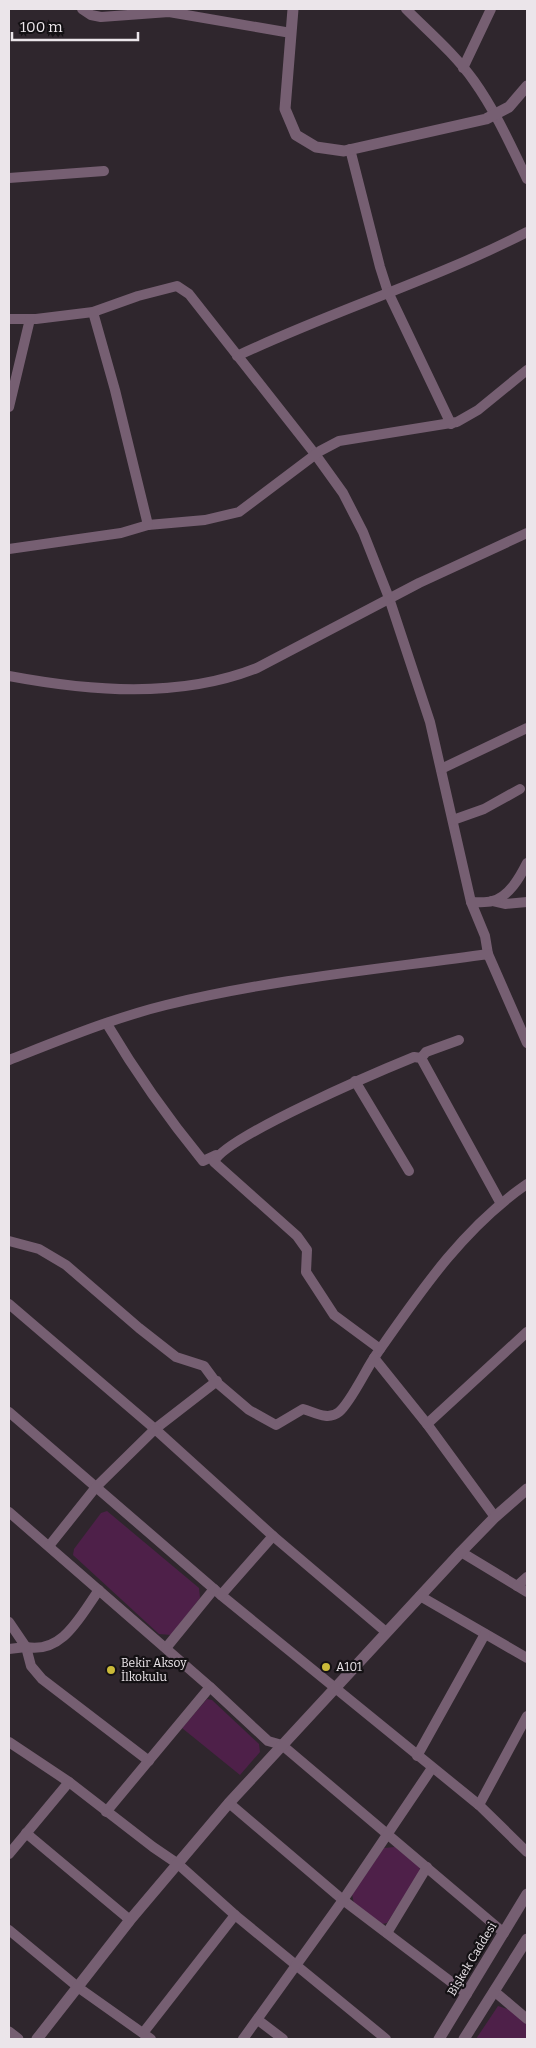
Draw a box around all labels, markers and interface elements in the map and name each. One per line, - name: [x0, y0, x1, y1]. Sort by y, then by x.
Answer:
- scale bar: [12, 10, 139, 42]
- text: 100 m: [20, 18, 63, 36]
- place label: Bekir Aksoy İlkokulu: [121, 1656, 187, 1684]
- place label: A101: [336, 1660, 362, 1674]
- marker: A101: [320, 1661, 332, 1673]
- marker: Bekir Aksoy İlkokulu: [105, 1664, 117, 1676]
- street label: Bişkek Caddesi: [445, 1919, 500, 1998]

